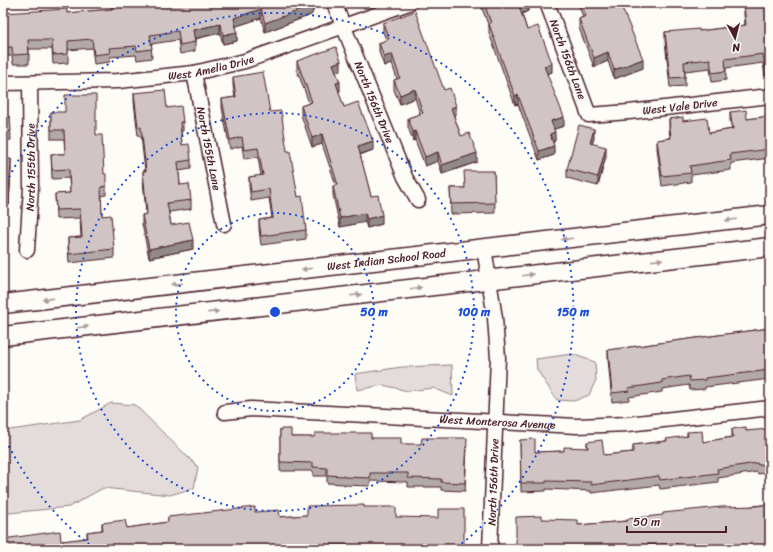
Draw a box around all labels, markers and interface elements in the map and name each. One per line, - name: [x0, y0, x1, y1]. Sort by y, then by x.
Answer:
- street label: North 156th Lane: [544, 16, 591, 103]
- north arrow: [715, 18, 755, 58]
- text: N: [731, 37, 742, 57]
- street label: West Amelia Drive: [167, 49, 257, 86]
- street label: North 156th Drive: [349, 58, 399, 147]
- street label: West Vale Drive: [642, 93, 719, 120]
- street label: North 155th Lane: [191, 105, 226, 193]
- street label: North 155th Drive: [20, 123, 41, 212]
- one-way arrow: [725, 216, 737, 223]
- one-way arrow: [561, 236, 573, 242]
- street label: West Indian School Road: [326, 244, 448, 276]
- one-way arrow: [651, 257, 663, 263]
- one-way arrow: [301, 266, 313, 272]
- one-way arrow: [522, 272, 534, 278]
- one-way arrow: [171, 281, 183, 287]
- one-way arrow: [410, 285, 422, 291]
- one-way arrow: [350, 292, 362, 299]
- one-way arrow: [42, 296, 54, 302]
- text: 50 m: [360, 301, 388, 323]
- text: 100 m: [458, 301, 491, 323]
- text: 150 m: [557, 301, 590, 323]
- centre of rings: [268, 305, 282, 319]
- one-way arrow: [207, 309, 219, 315]
- one-way arrow: [77, 324, 90, 330]
- street label: West Monterosa Avenue: [439, 410, 556, 435]
- street label: North 156th Drive: [482, 438, 505, 526]
- scale bar: [627, 508, 726, 534]
- text: 50 m: [633, 511, 660, 533]

